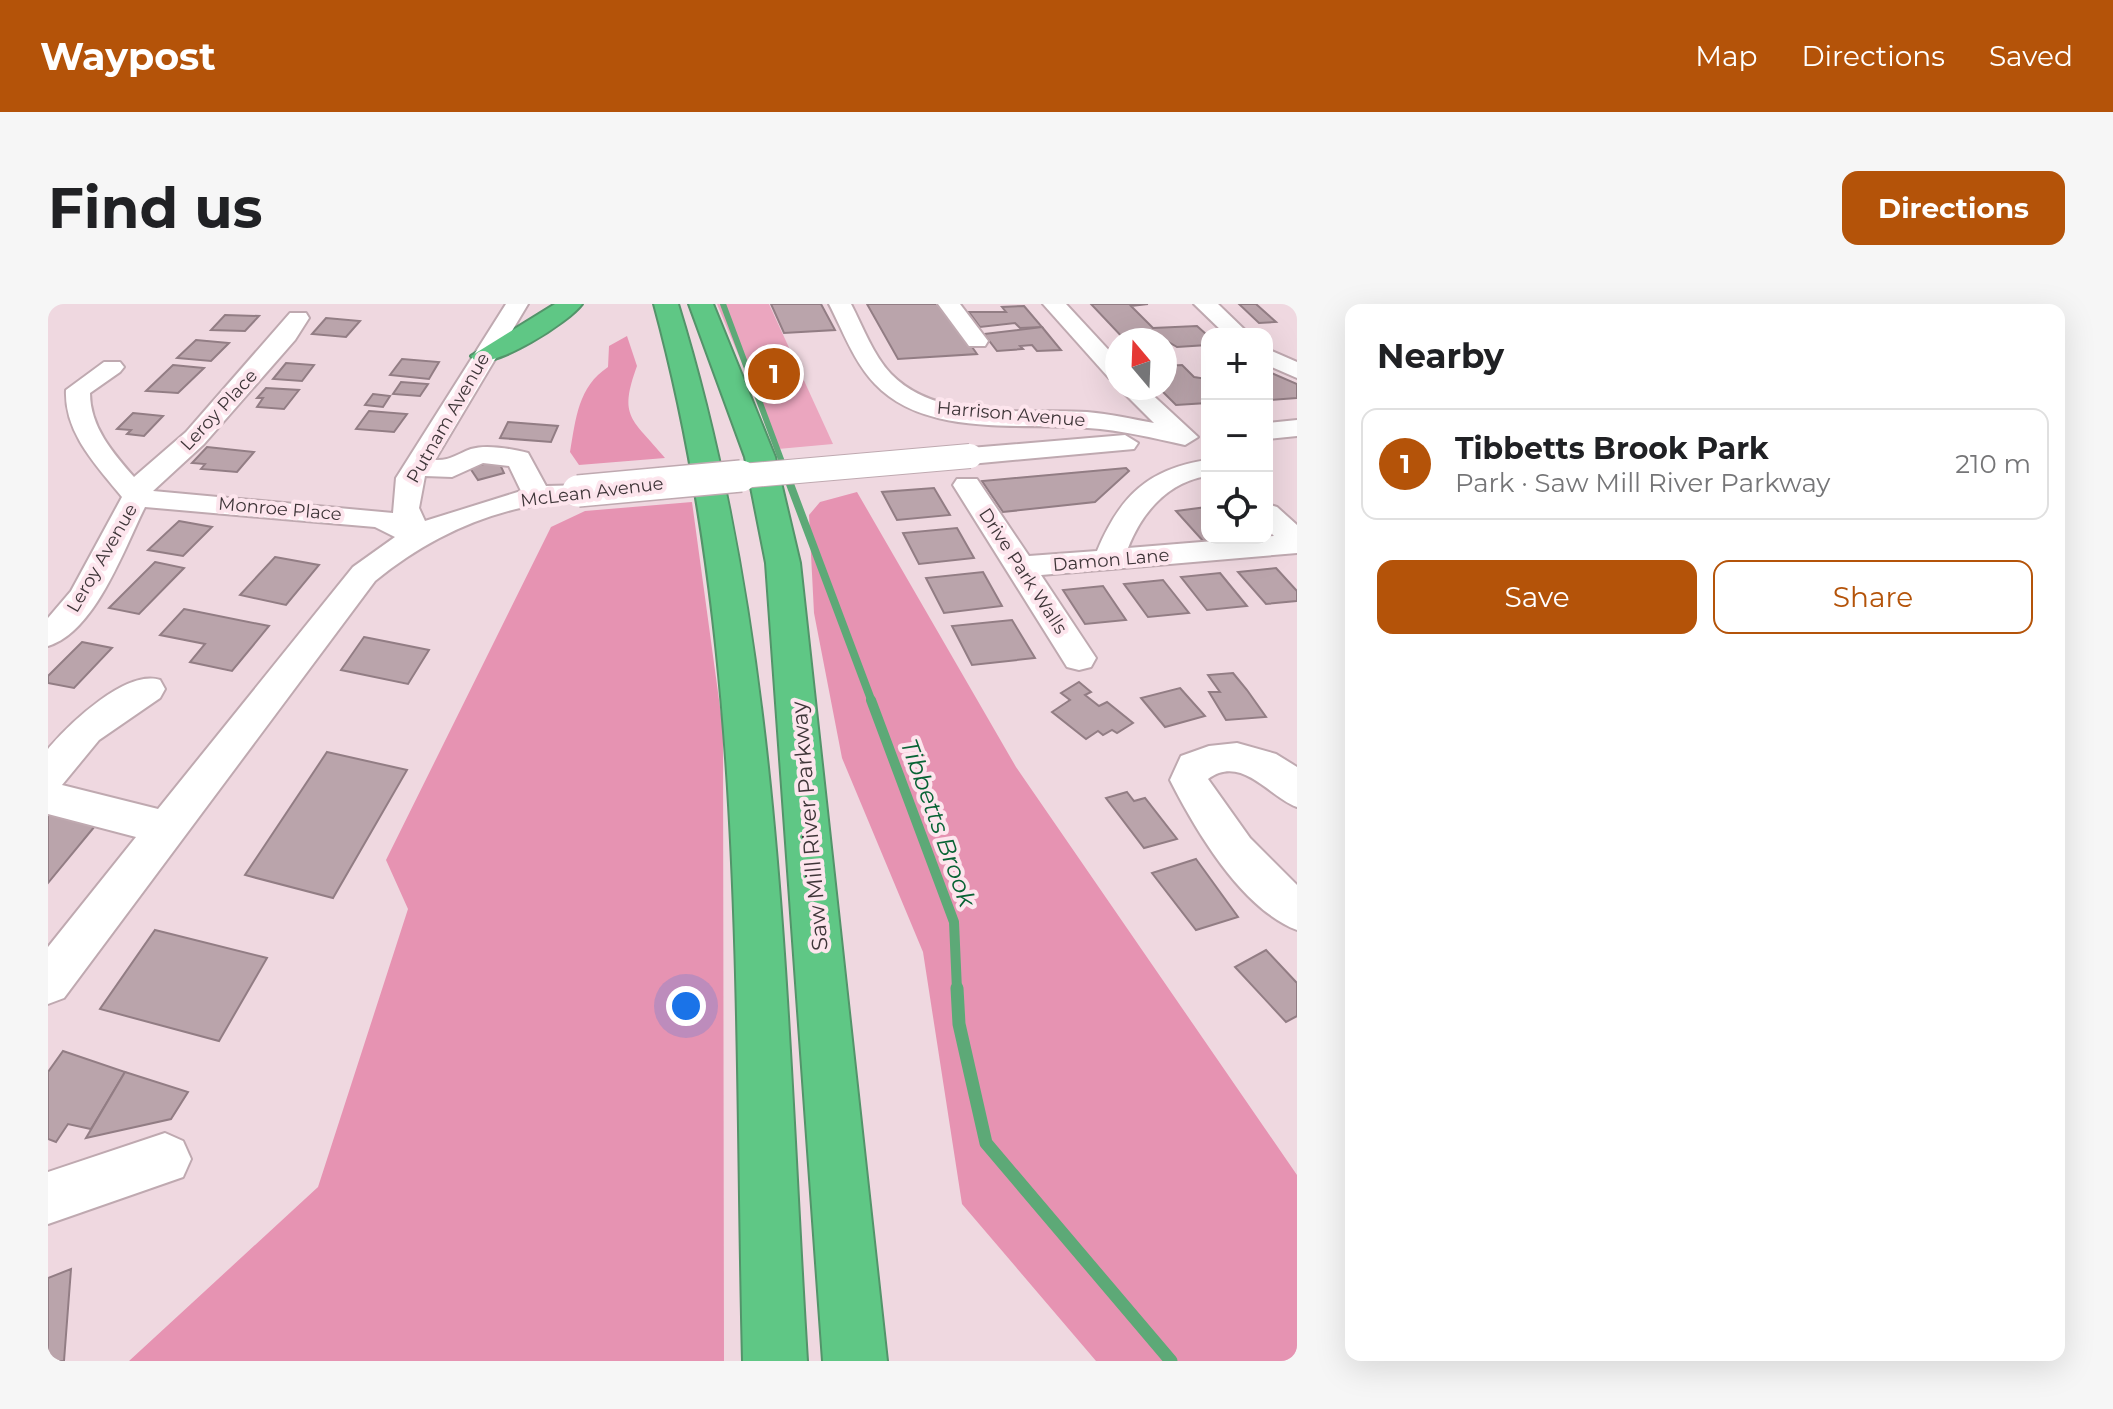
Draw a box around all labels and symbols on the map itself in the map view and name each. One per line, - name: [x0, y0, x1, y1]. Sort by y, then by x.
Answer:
- north arrow: [1105, 328, 1177, 400]
- pin: 1: [748, 344, 800, 404]
- street label: Putnam Avenue: [402, 349, 494, 487]
- street label: Leroy Place: [176, 365, 262, 455]
- street label: Harrison Avenue: [936, 397, 1086, 431]
- street label: McLean Avenue: [519, 472, 665, 512]
- street label: Monroe Place: [217, 493, 343, 525]
- street label: Leroy Avenue: [62, 500, 142, 616]
- street label: Drive Park Walls: [974, 504, 1072, 638]
- street label: Damon Lane: [1052, 544, 1170, 576]
- street label: Saw Mill River Parkway: [785, 700, 834, 952]
- water label: Tibbetts Brook: [895, 735, 983, 912]
- your location: [666, 986, 706, 1026]

